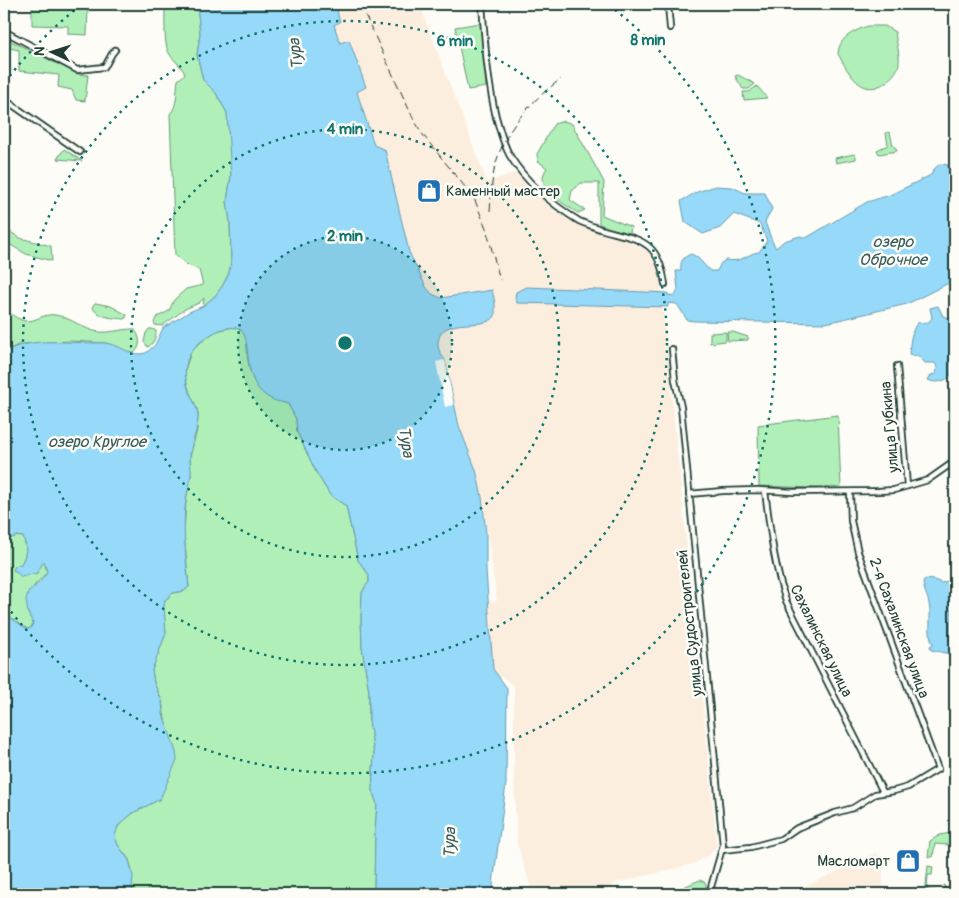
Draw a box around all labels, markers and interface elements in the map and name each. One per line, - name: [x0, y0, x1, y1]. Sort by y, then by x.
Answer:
- north arrow: [28, 28, 78, 78]
- text: 8 min: [630, 31, 666, 50]
- text: 6 min: [437, 32, 474, 51]
- water label: Тура: [284, 36, 308, 70]
- text: N: [31, 46, 48, 56]
- text: 4 min: [327, 120, 364, 139]
- shop icon: Каменный мастер: [416, 178, 442, 204]
- place label: Каменный мастер: [446, 182, 560, 201]
- text: 2 min: [327, 227, 363, 246]
- water label: озеро Оброчное: [859, 232, 929, 270]
- centre of rings: [336, 334, 354, 352]
- street label: улица Губкина: [877, 380, 904, 474]
- water label: Тура: [394, 425, 419, 460]
- water label: озеро Круглое: [48, 432, 148, 452]
- street label: улица Судостроителей: [673, 549, 707, 698]
- street label: 2-я Сахалинская улица: [865, 555, 933, 701]
- street label: Сахалинская улица: [786, 582, 856, 700]
- water label: Тура: [439, 826, 461, 859]
- shop icon: Масломарт: [895, 848, 921, 874]
- place label: Масломарт: [817, 852, 890, 871]

